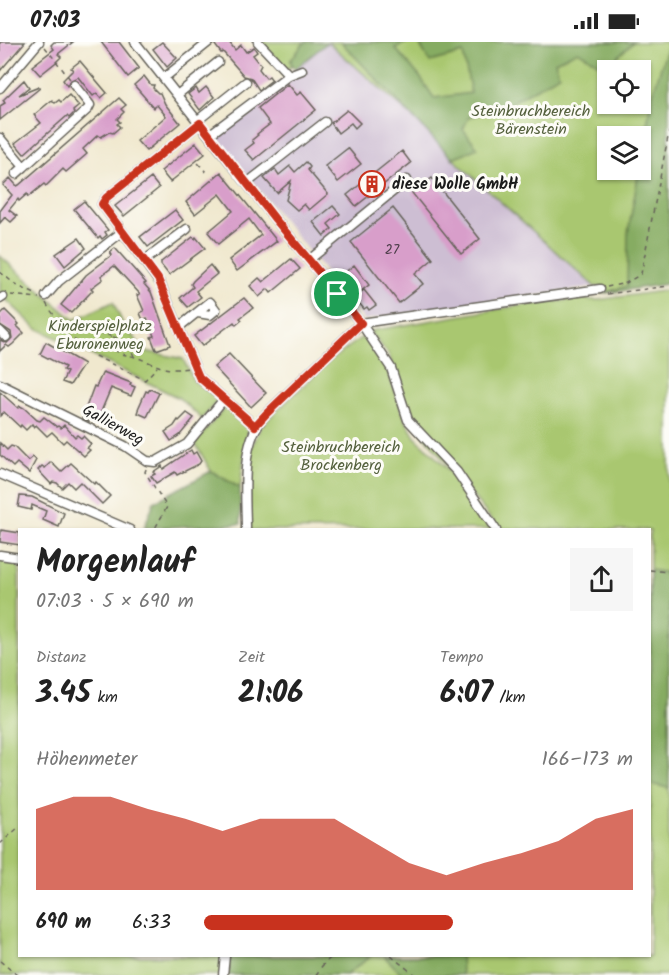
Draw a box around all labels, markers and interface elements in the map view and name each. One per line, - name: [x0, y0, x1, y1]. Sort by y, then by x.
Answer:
- text: 07:03: [30, 4, 80, 39]
- map controls: [597, 60, 651, 180]
- button: locate: [597, 60, 651, 114]
- park label: Steinbruchbereich Bärenstein: [472, 99, 590, 142]
- button: layers: [597, 126, 651, 180]
- building icon: diese Wolle GmbH: [357, 169, 387, 199]
- place label: diese Wolle GmbH: [392, 172, 519, 197]
- house number: 27: [385, 239, 400, 261]
- pin: [311, 268, 362, 319]
- icon: arrive: [320, 277, 353, 310]
- park label: Kinderspielplatz Eburonenweg: [48, 314, 152, 357]
- street label: Gallierweg: [78, 398, 148, 452]
- park label: Steinbruchbereich Brockenberg: [282, 435, 400, 478]
- text: Morgenlauf: [36, 537, 194, 590]
- button: share: [570, 548, 633, 611]
- text: 07:03 · 5 × 690 m: [36, 586, 194, 618]
- text: Distanz: [36, 645, 86, 670]
- text: Zeit: [238, 645, 265, 670]
- text: Tempo: [440, 645, 483, 670]
- text: 3.45: [36, 670, 91, 718]
- text: 21:06: [238, 670, 304, 718]
- text: 6:07: [440, 670, 493, 718]
- text: km: [91, 685, 118, 710]
- text: /km: [493, 685, 526, 710]
- text: Höhenmeter: [36, 744, 137, 776]
- text: 166–173 m: [541, 744, 633, 776]
- text: 690 m: [36, 907, 91, 939]
- text: 6:33: [132, 907, 171, 939]

